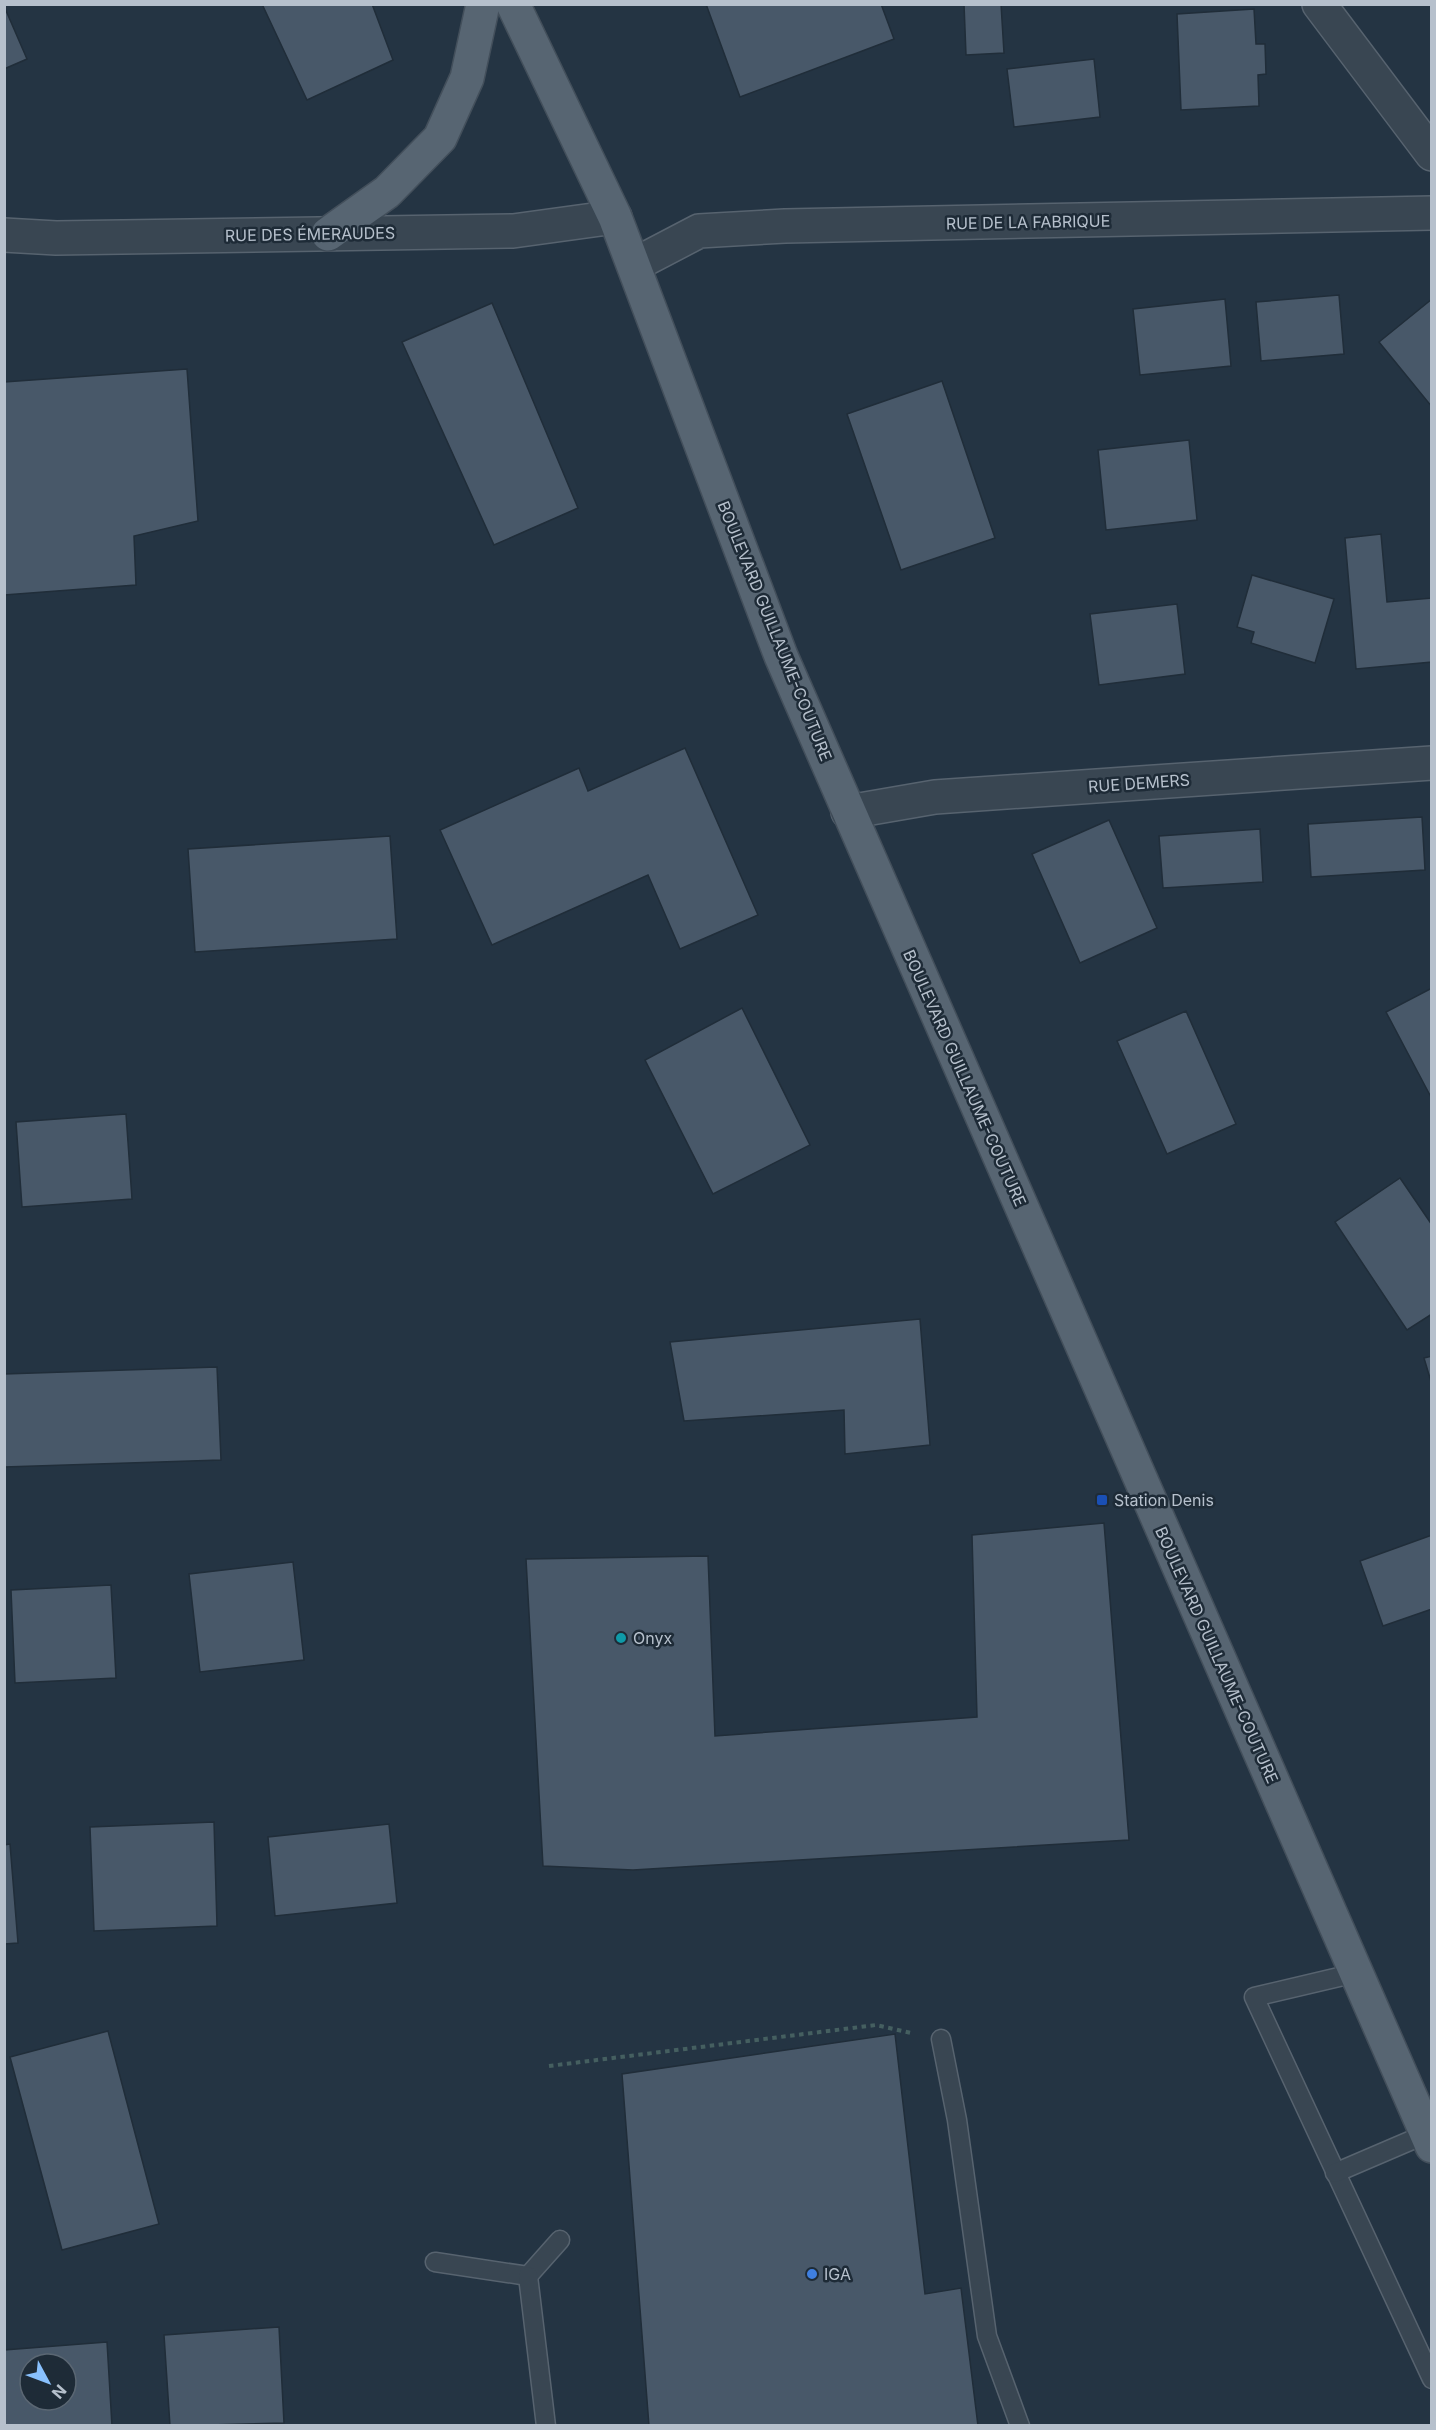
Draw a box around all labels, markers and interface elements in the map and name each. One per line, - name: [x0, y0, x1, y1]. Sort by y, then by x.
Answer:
- street label: RUE DE LA FABRIQUE: [946, 211, 1110, 233]
- street label: RUE DES ÉMERAUDES: [225, 223, 395, 245]
- street label: BOULEVARD GUILLAUME-COUTURE: [713, 498, 837, 764]
- street label: RUE DEMERS: [1087, 769, 1191, 797]
- street label: BOULEVARD GUILLAUME-COUTURE: [899, 947, 1031, 1209]
- place label: Station Denis: [1114, 1490, 1214, 1510]
- marker: Station Denis: [1095, 1493, 1109, 1507]
- street label: BOULEVARD GUILLAUME-COUTURE: [1151, 1524, 1283, 1786]
- place label: Onyx: [633, 1628, 672, 1648]
- marker: Onyx: [614, 1631, 628, 1645]
- place label: IGA: [824, 2264, 851, 2284]
- marker: IGA: [805, 2267, 819, 2281]
- north arrow: [18, 2352, 78, 2412]
- text: N: [48, 2381, 71, 2403]

